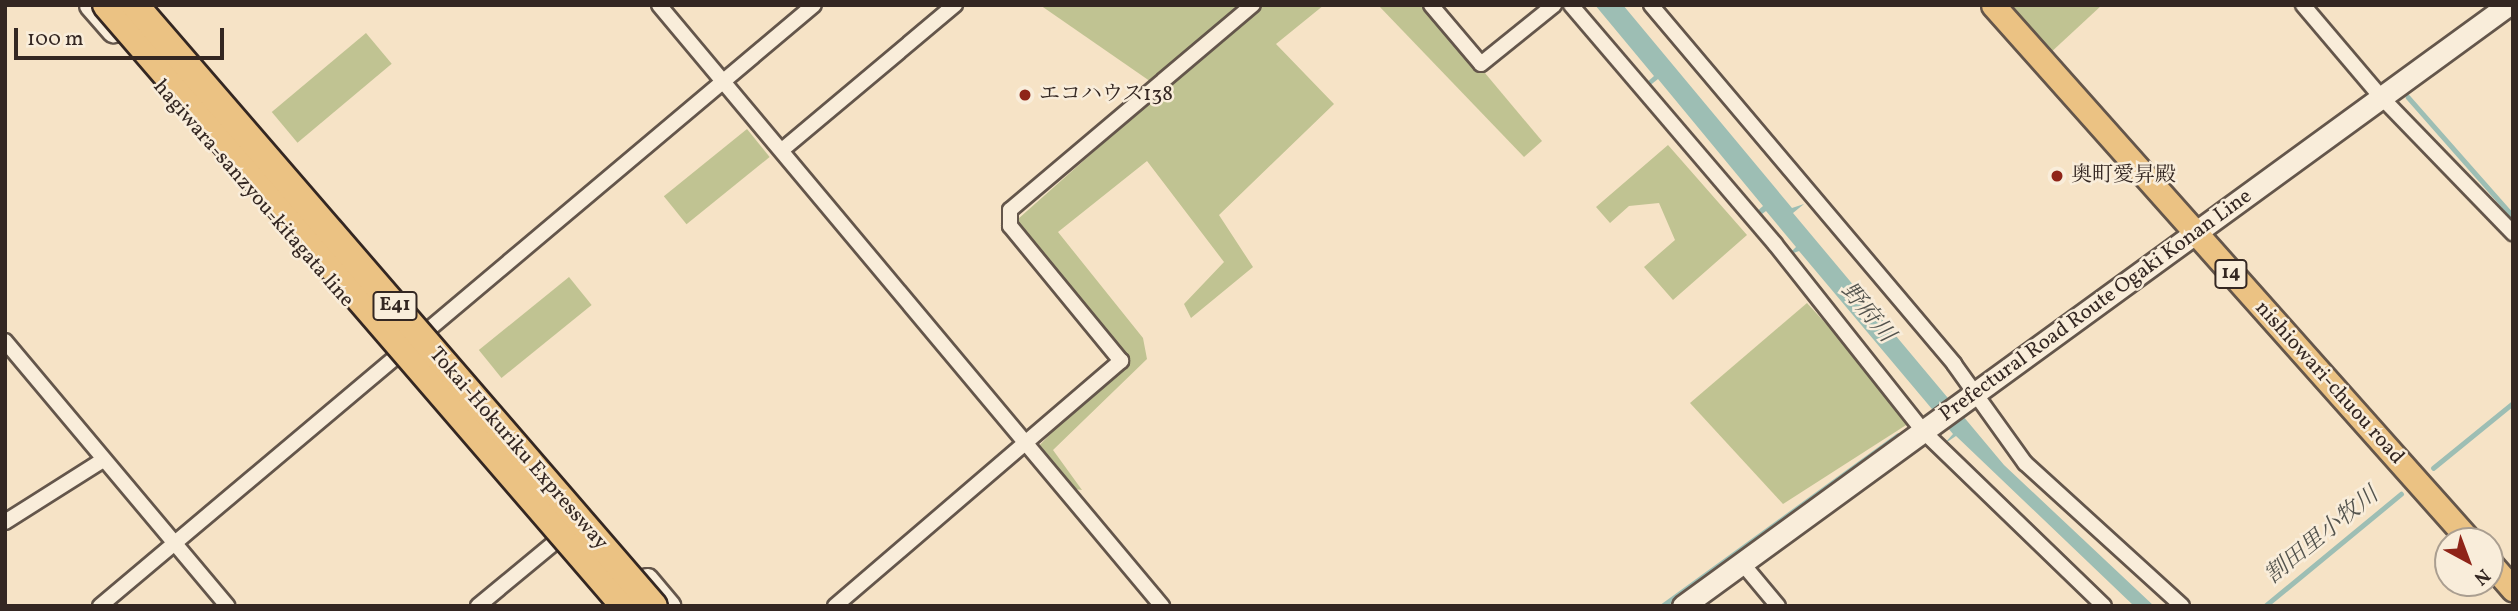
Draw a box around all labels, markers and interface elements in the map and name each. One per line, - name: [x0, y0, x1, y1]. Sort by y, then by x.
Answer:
- scale bar: [18, 14, 228, 58]
- text: 100 m: [27, 25, 84, 54]
- street label: hagiwara-sanzyou-kitagata line: [147, 75, 359, 313]
- place label: エコハウス138: [1039, 82, 1174, 108]
- marker: エコハウス138: [1017, 87, 1033, 103]
- place label: 奥町愛昇殿: [2071, 163, 2176, 189]
- marker: 奥町愛昇殿: [2049, 168, 2065, 184]
- street label: Prefectural Road Route Ogaki Konan Line: [1935, 184, 2257, 428]
- road number: 14: [2214, 258, 2248, 290]
- water label: 野府川: [1834, 278, 1900, 348]
- road number: E41: [372, 290, 418, 322]
- street label: nishiowari-chuou road: [2249, 296, 2409, 470]
- street label: Tokai-Hokuriku Expressway: [423, 343, 613, 555]
- water label: 割田里小牧川: [2260, 482, 2384, 590]
- north arrow: [2434, 527, 2504, 597]
- text: N: [2468, 562, 2495, 591]

